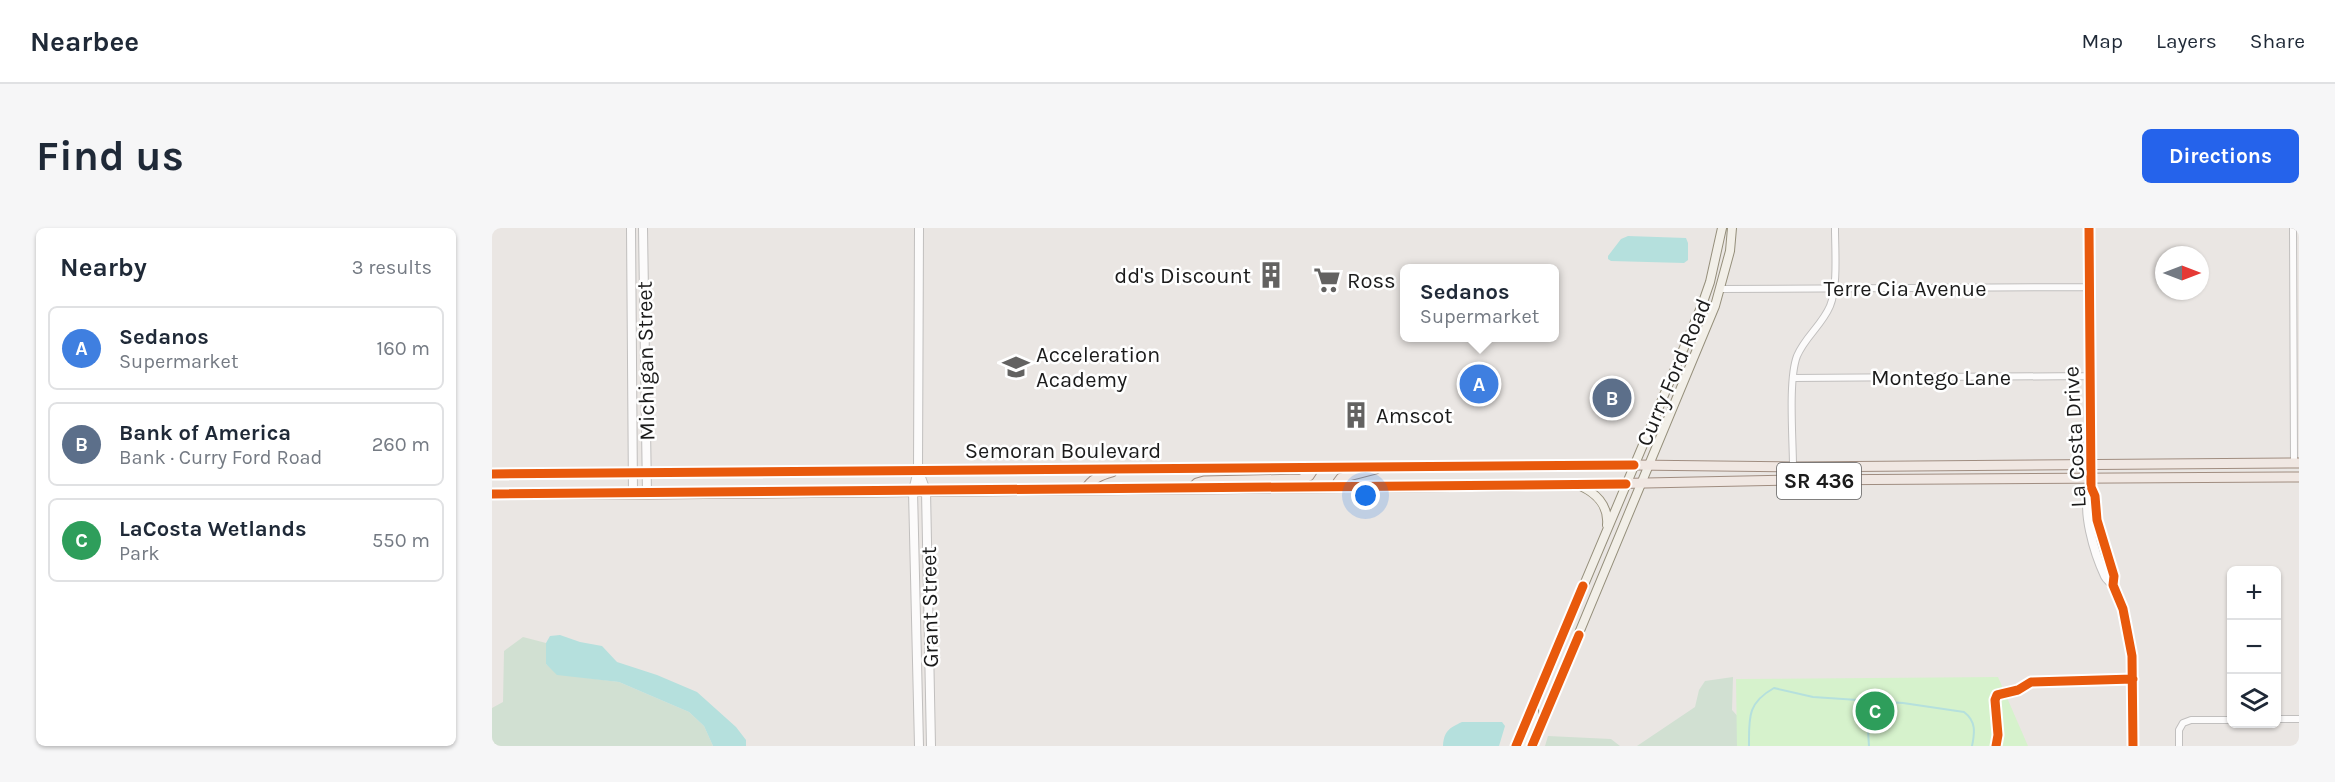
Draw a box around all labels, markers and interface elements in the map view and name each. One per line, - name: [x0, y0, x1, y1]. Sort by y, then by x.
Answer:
- text: Nearbee: [30, 25, 139, 58]
- text: Map: [2081, 29, 2123, 53]
- text: Layers: [2156, 29, 2217, 53]
- text: Share: [2250, 29, 2305, 53]
- button: Directions: [2142, 129, 2299, 183]
- text: Find us: [36, 131, 184, 181]
- north arrow: [2155, 246, 2209, 300]
- text: Nearby: [60, 252, 147, 283]
- text: 3 results: [352, 256, 432, 279]
- building icon: dd's Discount: [1256, 260, 1286, 290]
- place label: dd's Discount: [1114, 263, 1251, 289]
- popup: [1400, 264, 1559, 342]
- supermarket icon: Ross: [1312, 265, 1342, 295]
- place label: Ross: [1347, 268, 1396, 294]
- street label: Terre Cia Avenue: [1824, 276, 1986, 302]
- text: Sedanos: [1420, 279, 1510, 305]
- street label: Michigan Street: [632, 281, 660, 441]
- street label: Curry Ford Road: [1631, 295, 1717, 450]
- text: Supermarket: [1420, 305, 1539, 328]
- text: Sedanos: [119, 324, 209, 350]
- text: A: [75, 337, 88, 360]
- text: 160 m: [377, 337, 430, 360]
- place label: Acceleration Academy: [1036, 342, 1160, 393]
- text: Supermarket: [119, 350, 238, 373]
- school or university icon: Acceleration Academy: [1001, 352, 1031, 382]
- pin: A: [1460, 362, 1498, 406]
- street label: Montego Lane: [1871, 365, 2011, 391]
- street label: La Costa Drive: [2058, 366, 2092, 508]
- pin: B: [1592, 376, 1632, 420]
- building icon: Amscot: [1341, 400, 1371, 430]
- place label: Amscot: [1376, 403, 1452, 429]
- text: Bank of America: [119, 420, 291, 446]
- text: B: [75, 433, 88, 456]
- text: 260 m: [372, 433, 430, 456]
- street label: Semoran Boulevard: [965, 438, 1161, 464]
- text: Bank · Curry Ford Road: [119, 446, 322, 469]
- road number: SR 436: [1777, 463, 1861, 499]
- your location: [1351, 481, 1380, 510]
- text: LaCosta Wetlands: [119, 516, 307, 542]
- text: C: [75, 529, 88, 552]
- text: 550 m: [372, 529, 430, 552]
- text: Park: [119, 542, 160, 565]
- street label: Grant Street: [916, 546, 944, 668]
- map controls: [2227, 566, 2281, 728]
- button: +: [2227, 566, 2281, 620]
- button: −: [2227, 620, 2281, 674]
- button: layers: [2227, 674, 2281, 728]
- pin: C: [1856, 688, 1894, 734]

